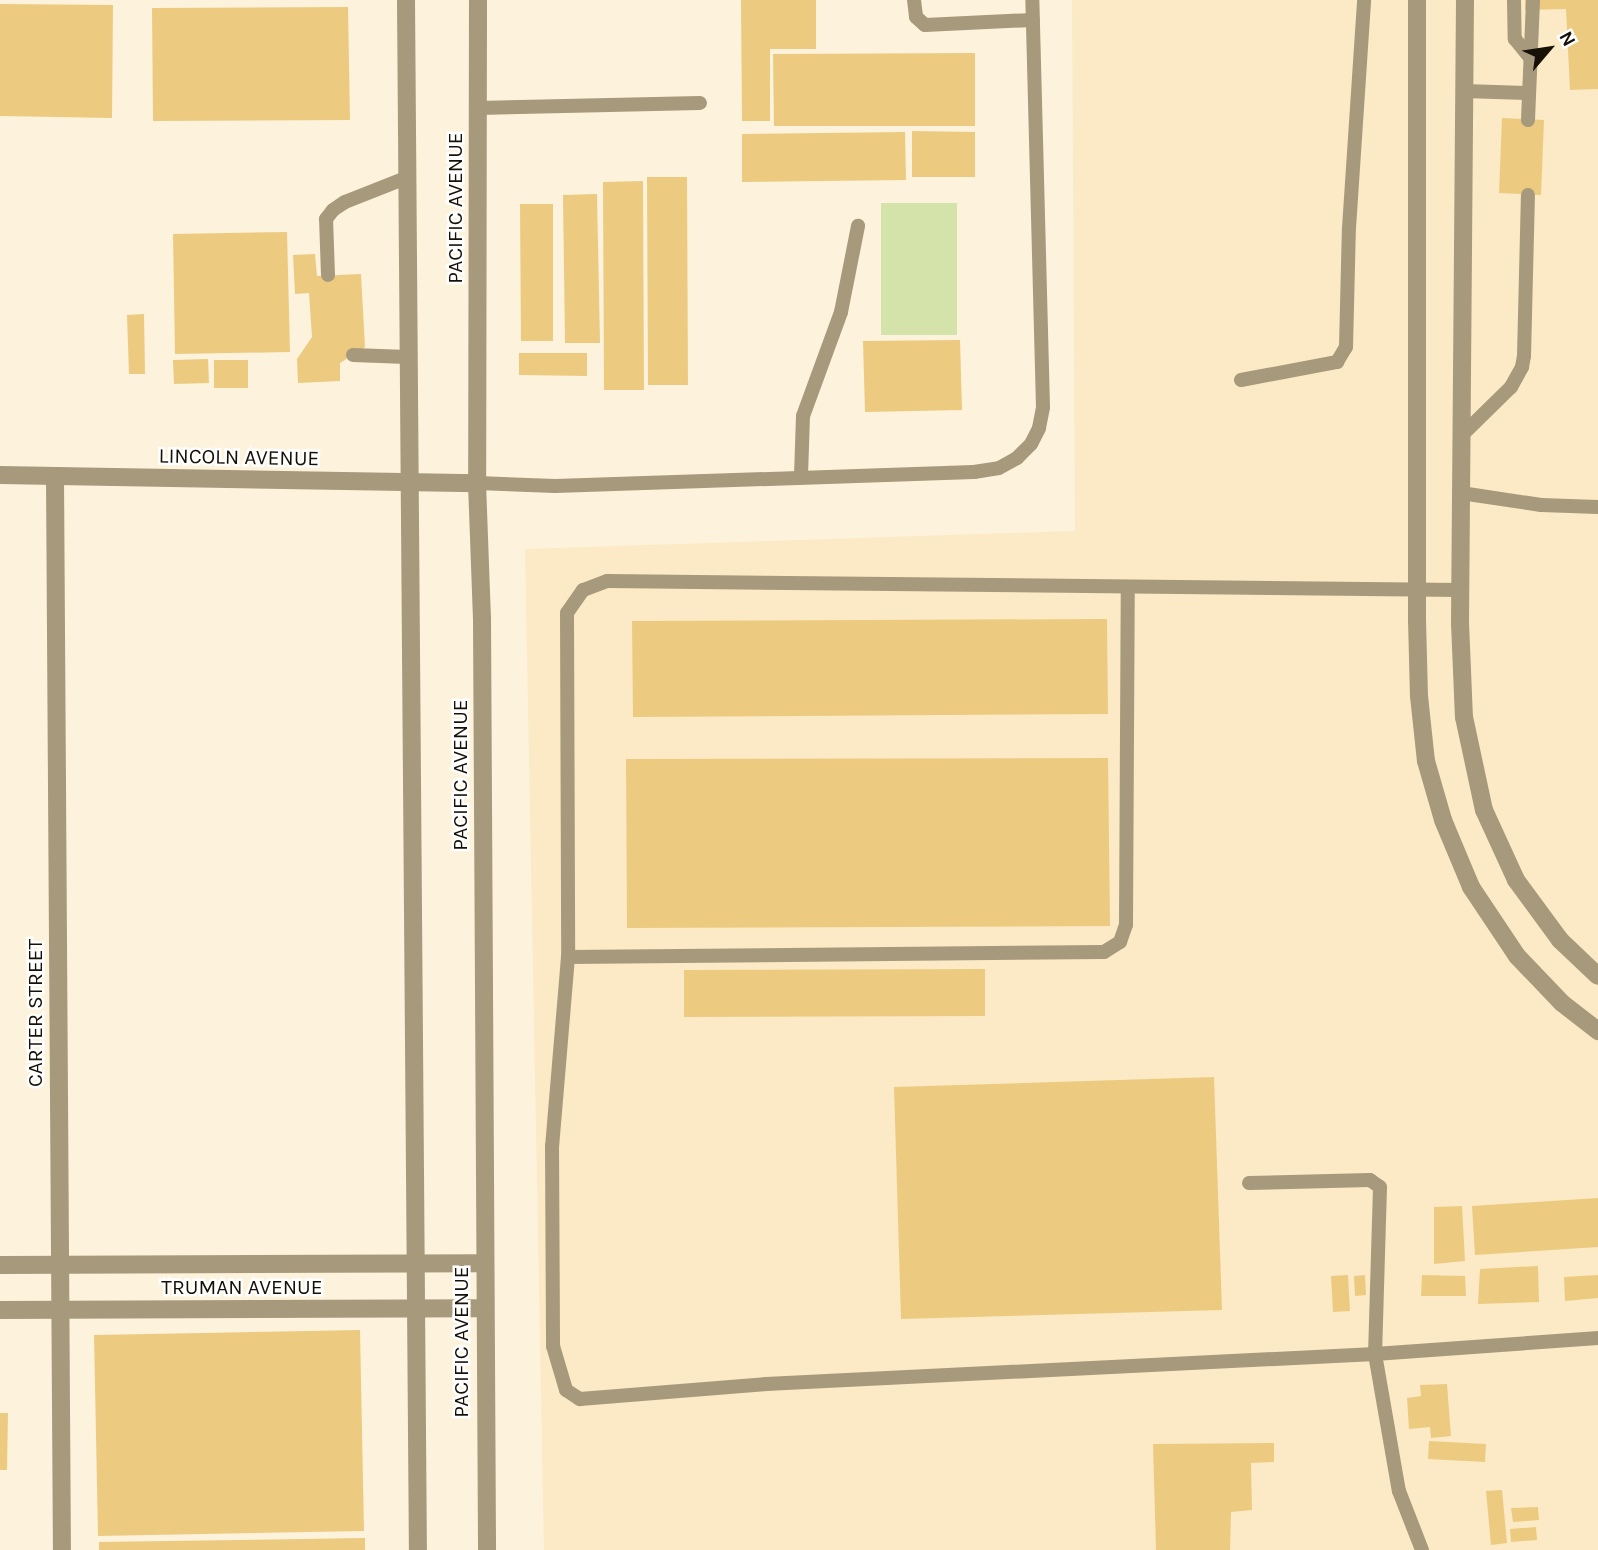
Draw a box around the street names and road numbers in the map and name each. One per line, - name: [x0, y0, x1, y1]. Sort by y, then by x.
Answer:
- street label: PACIFIC AVENUE: [442, 132, 468, 284]
- street label: LINCOLN AVENUE: [158, 443, 320, 471]
- street label: PACIFIC AVENUE: [447, 699, 473, 851]
- street label: CARTER STREET: [22, 939, 48, 1087]
- street label: PACIFIC AVENUE: [448, 1266, 474, 1418]
- street label: TRUMAN AVENUE: [161, 1274, 323, 1300]

